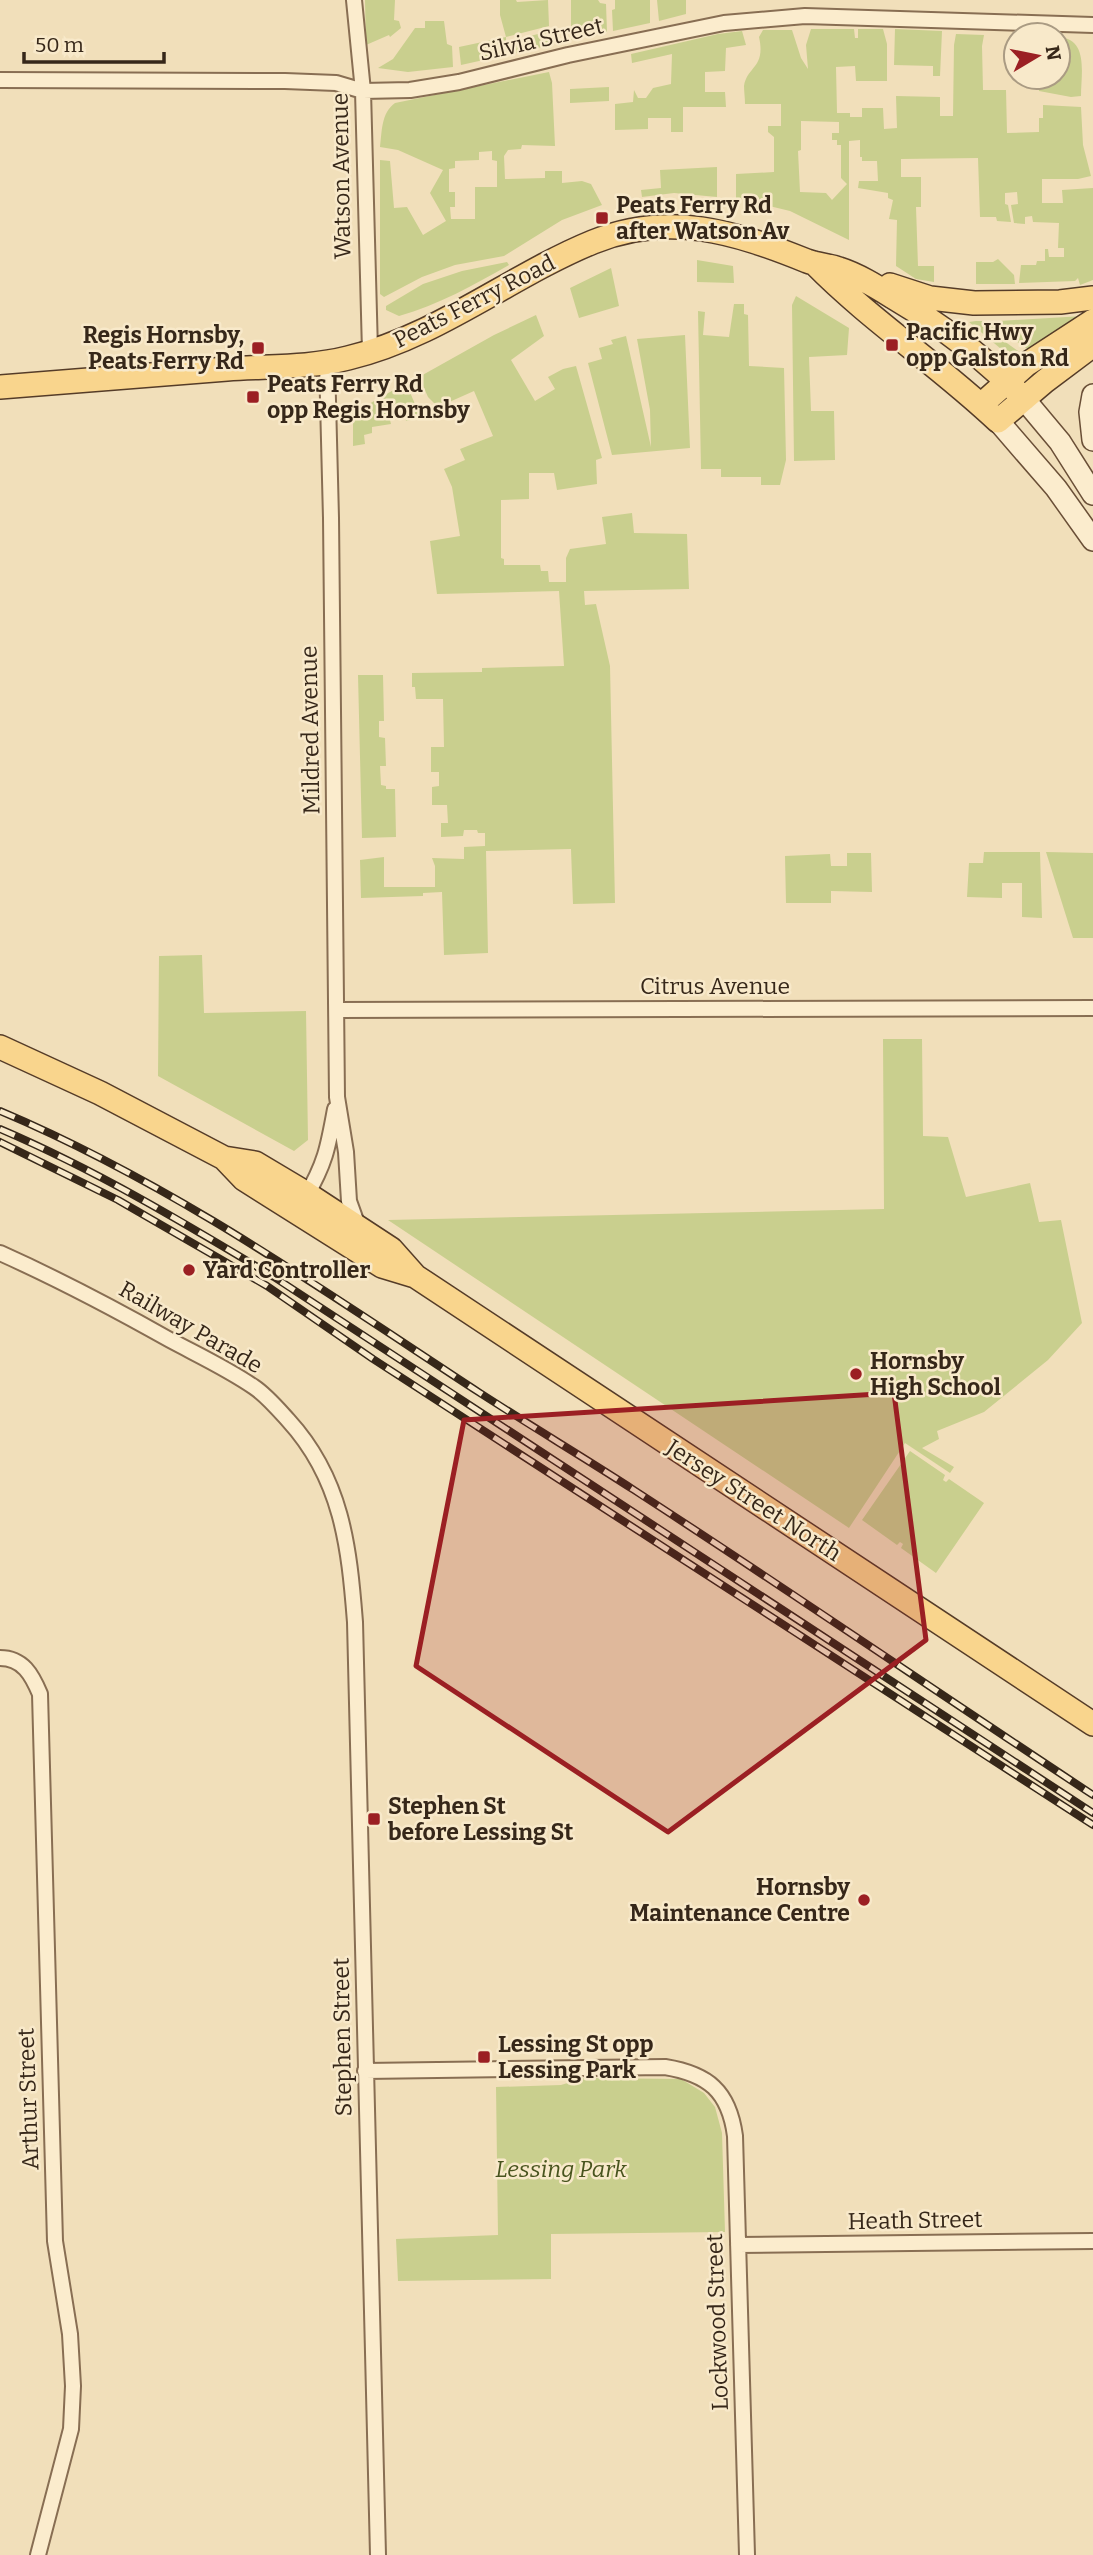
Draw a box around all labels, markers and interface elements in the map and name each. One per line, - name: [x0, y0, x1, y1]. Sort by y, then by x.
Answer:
- street label: Silvia Street: [476, 11, 606, 67]
- scale bar: [24, 21, 164, 65]
- north arrow: [1002, 21, 1072, 91]
- text: 50 m: [35, 32, 84, 58]
- text: N: [1041, 44, 1066, 63]
- street label: Watson Avenue: [326, 93, 356, 259]
- place label: Peats Ferry Rd after Watson Av: [616, 191, 790, 245]
- marker: Peats Ferry Rd after Watson Av: [594, 210, 610, 226]
- street label: Peats Ferry Road: [388, 248, 560, 354]
- place label: Pacific Hwy opp Galston Rd: [906, 318, 1069, 372]
- place label: Regis Hornsby, Peats Ferry Rd: [83, 321, 244, 375]
- marker: Pacific Hwy opp Galston Rd: [884, 337, 900, 353]
- marker: Regis Hornsby, Peats Ferry Rd: [250, 340, 266, 356]
- place label: Peats Ferry Rd opp Regis Hornsby: [267, 370, 470, 424]
- marker: Peats Ferry Rd opp Regis Hornsby: [245, 389, 261, 405]
- street label: Mildred Avenue: [295, 645, 325, 815]
- street label: Citrus Avenue: [640, 972, 790, 1000]
- place label: Yard Controller: [203, 1256, 370, 1284]
- marker: Yard Controller: [181, 1262, 197, 1278]
- street label: Railway Parade: [114, 1275, 268, 1379]
- place label: Hornsby High School: [870, 1347, 1001, 1401]
- marker: Hornsby High School: [848, 1366, 864, 1382]
- street label: Jersey Street North: [661, 1432, 847, 1567]
- place label: Stephen St before Lessing St: [388, 1792, 573, 1846]
- marker: Stephen St before Lessing St: [366, 1811, 382, 1827]
- place label: Hornsby Maintenance Centre: [629, 1873, 850, 1927]
- marker: Hornsby Maintenance Centre: [856, 1892, 872, 1908]
- street label: Stephen Street: [327, 1957, 357, 2117]
- street label: Arthur Street: [12, 2027, 44, 2171]
- place label: Lessing St opp Lessing Park: [498, 2030, 654, 2084]
- marker: Lessing St opp Lessing Park: [476, 2049, 492, 2065]
- park label: Lessing Park: [495, 2155, 627, 2183]
- street label: Heath Street: [847, 2205, 983, 2235]
- street label: Lockwood Street: [700, 2233, 734, 2411]

